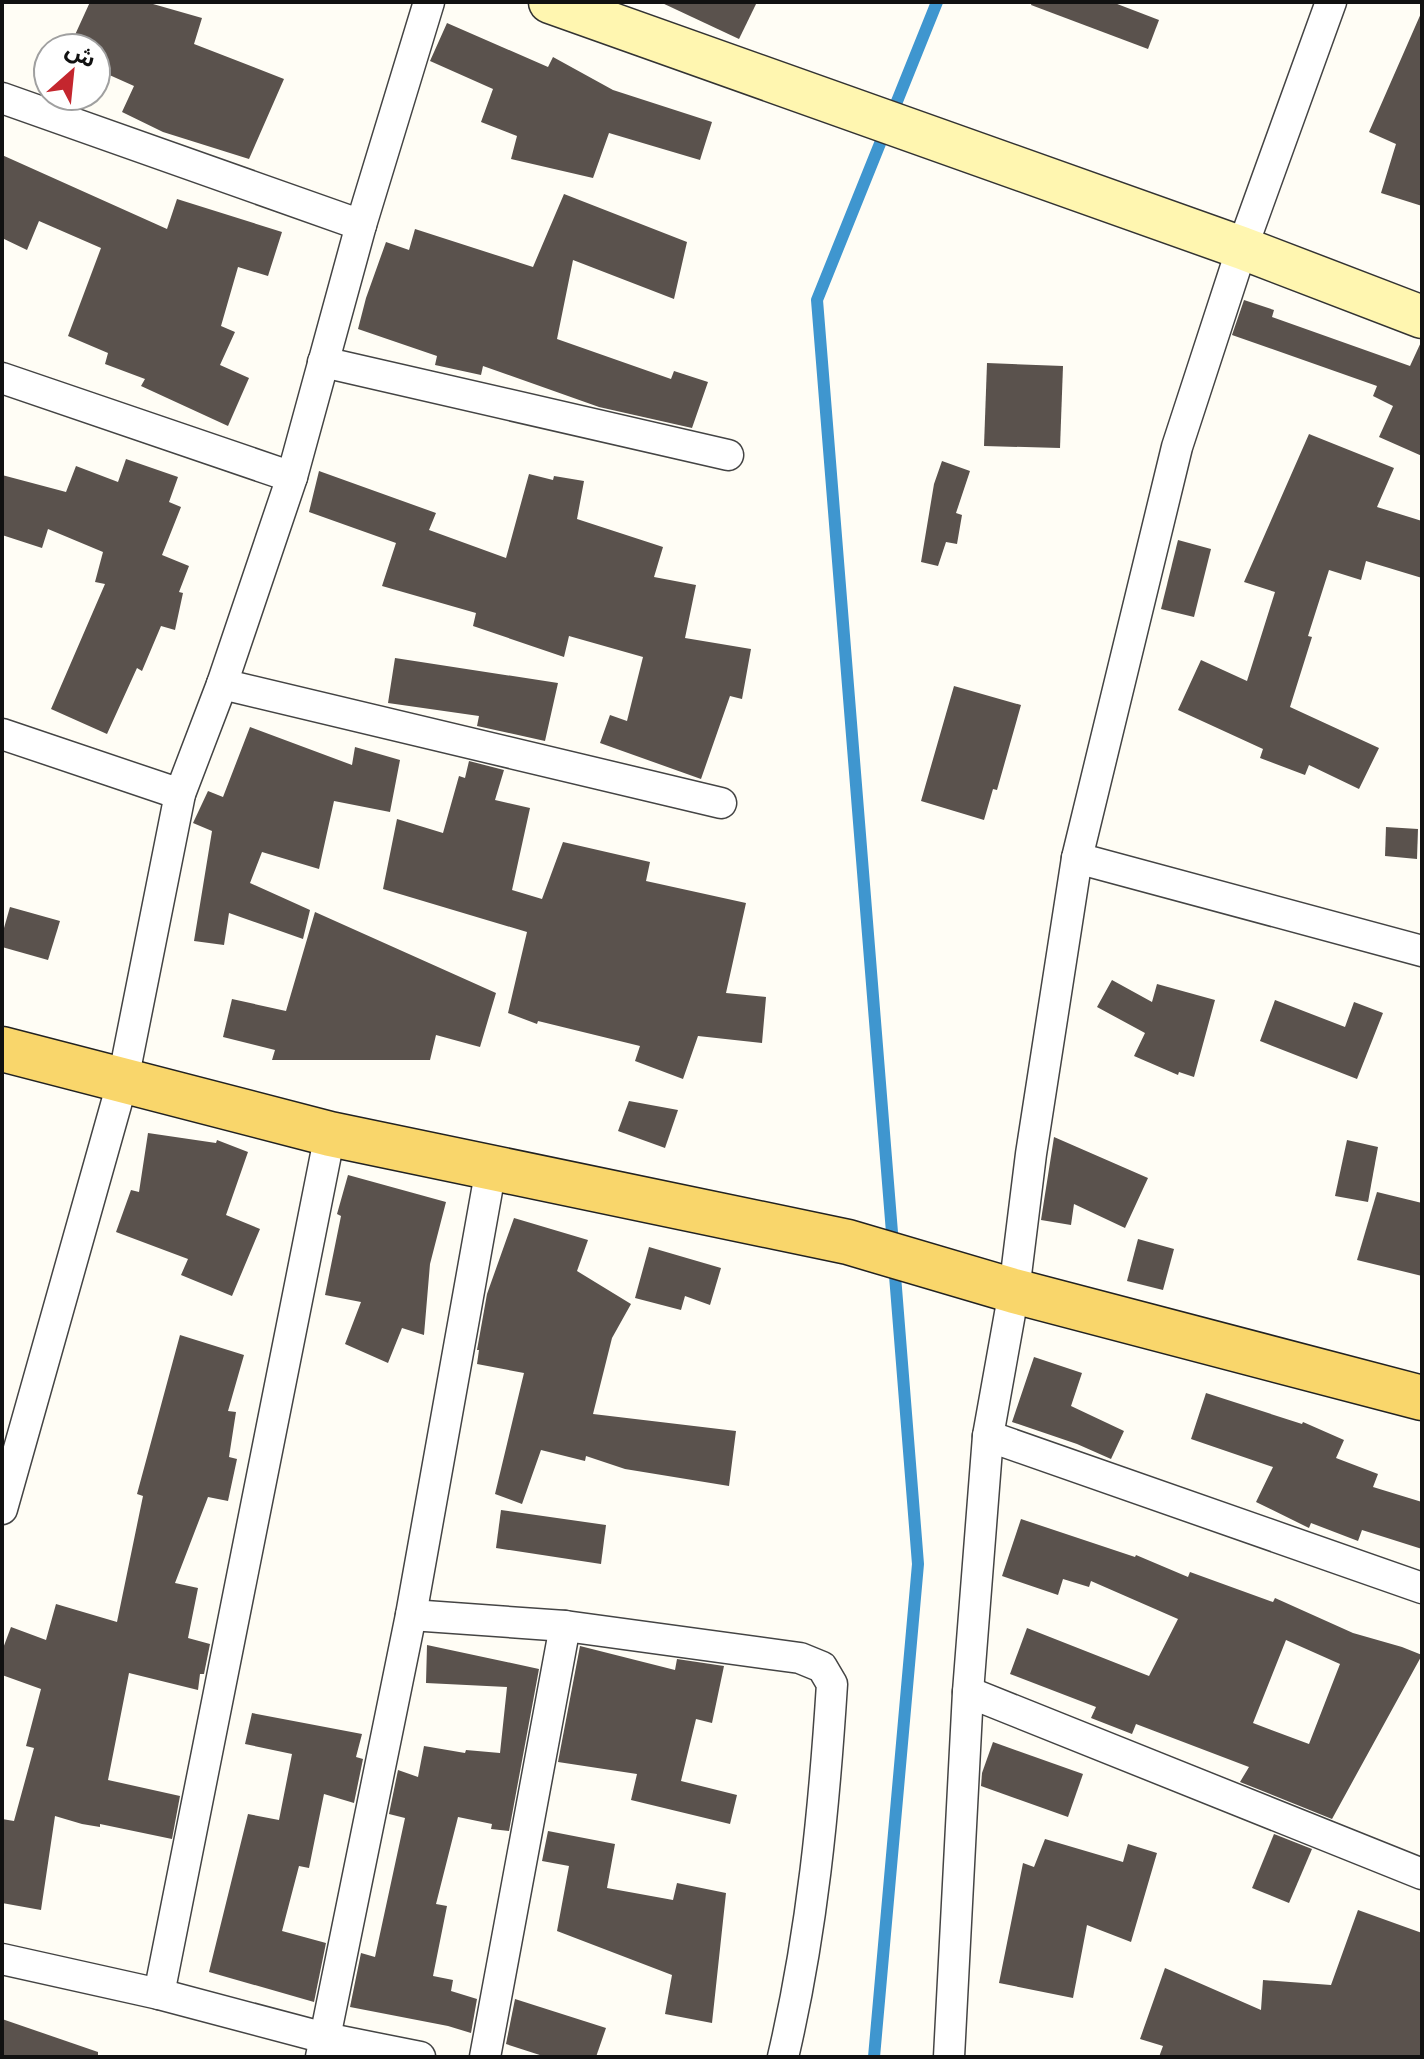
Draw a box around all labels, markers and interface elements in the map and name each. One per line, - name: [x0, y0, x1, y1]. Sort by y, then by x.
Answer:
- north arrow: [32, 32, 112, 112]
- text: ش: [62, 37, 100, 73]

